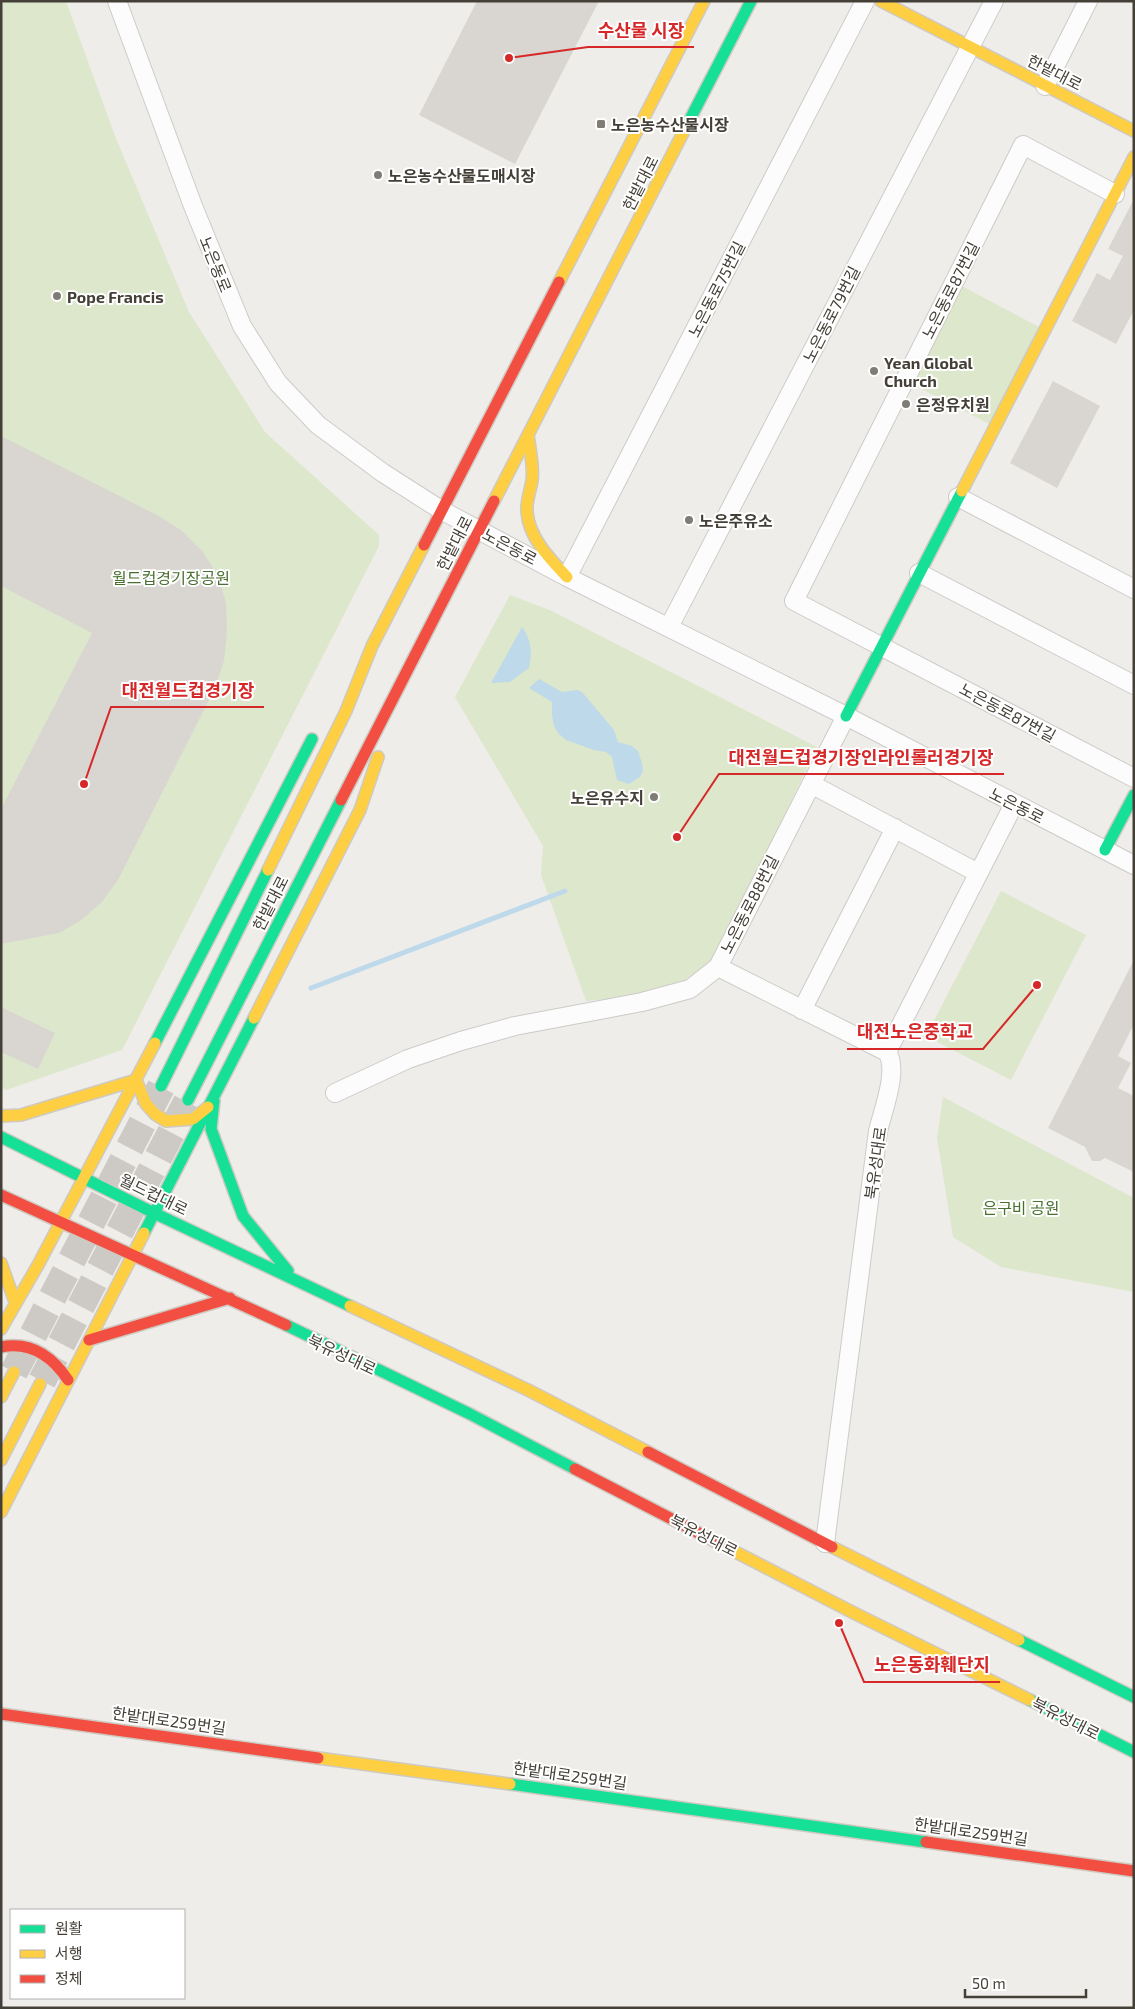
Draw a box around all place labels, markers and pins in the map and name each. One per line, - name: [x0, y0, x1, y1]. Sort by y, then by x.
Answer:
- callout: 수산물 시장: [588, 14, 694, 47]
- place label: 노은농수산물시장: [611, 115, 729, 134]
- marker: 노은농수산물시장: [595, 118, 607, 130]
- place label: 노은농수산물도매시장: [388, 166, 535, 185]
- marker: 노은농수산물도매시장: [372, 169, 384, 181]
- place label: Pope Francis: [67, 287, 164, 306]
- marker: Pope Francis: [51, 290, 63, 302]
- place label: Yean Global Church: [884, 353, 974, 390]
- marker: Yean Global Church: [868, 365, 880, 377]
- place label: 은정유치원: [916, 395, 990, 414]
- marker: 은정유치원: [900, 398, 912, 410]
- place label: 노은주유소: [699, 511, 773, 530]
- marker: 노은주유소: [683, 514, 695, 526]
- callout: 대전월드컵경기장: [111, 674, 264, 707]
- callout: 대전월드컵경기장인라인롤러경기장: [719, 741, 1004, 774]
- place label: 노은유수지: [570, 788, 644, 807]
- marker: 노은유수지: [648, 791, 660, 803]
- callout: 대전노은중학교: [847, 1016, 983, 1049]
- callout: 노은동화훼단지: [864, 1649, 1000, 1682]

